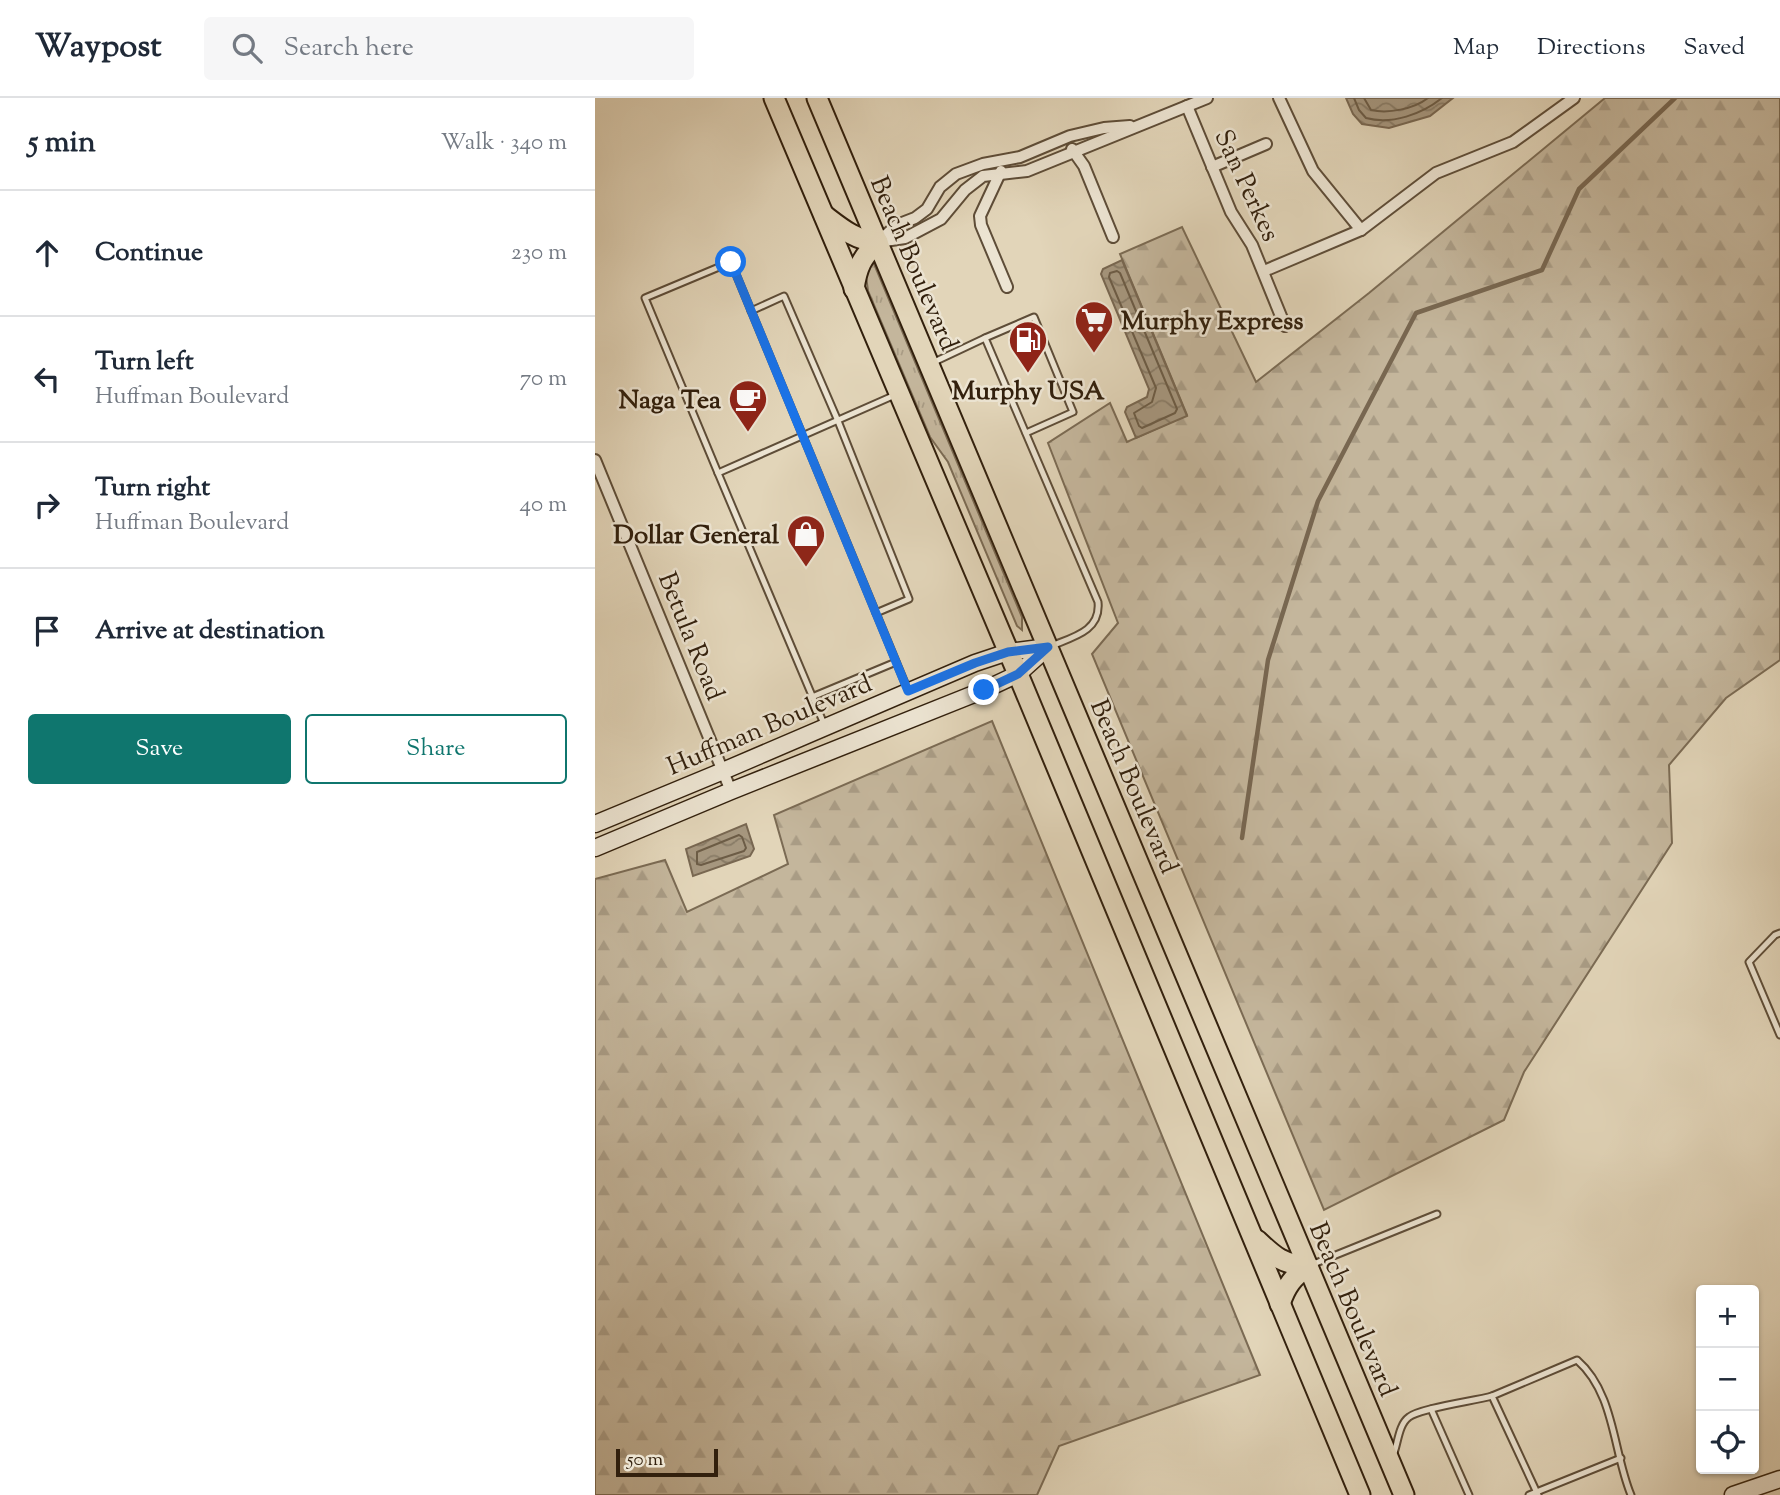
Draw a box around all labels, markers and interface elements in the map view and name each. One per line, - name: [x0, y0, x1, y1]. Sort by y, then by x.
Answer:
- search box: [204, 17, 694, 80]
- text: Waypost: [35, 24, 162, 72]
- icon: search: [228, 29, 266, 67]
- text: Search here: [284, 30, 414, 67]
- text: Map: [1453, 31, 1499, 65]
- text: Directions: [1537, 31, 1645, 65]
- text: Saved: [1683, 31, 1745, 65]
- text: 5 min: [28, 122, 96, 165]
- street label: San Perkes: [1204, 124, 1288, 248]
- text: Walk · 340 m: [441, 127, 567, 160]
- street label: Beach Boulevard: [859, 171, 966, 357]
- icon: ahead: [28, 234, 66, 272]
- text: Continue: [95, 235, 203, 272]
- text: 230 m: [511, 237, 567, 270]
- route start: [715, 246, 746, 277]
- supermarket icon: Murphy Express: [1073, 299, 1115, 354]
- place label: Murphy Express: [1121, 304, 1303, 341]
- fuel station icon: Murphy USA: [1007, 319, 1049, 374]
- text: Turn left: [95, 344, 194, 381]
- icon: left: [28, 360, 66, 398]
- text: 70 m: [520, 363, 567, 396]
- place label: Murphy USA: [951, 374, 1105, 411]
- cafe icon: Naga Tea: [727, 378, 769, 433]
- text: Huffman Boulevard: [95, 381, 289, 414]
- place label: Naga Tea: [618, 383, 721, 420]
- text: Turn right: [95, 470, 210, 507]
- icon: right: [28, 486, 66, 524]
- text: 40 m: [520, 489, 567, 522]
- text: Huffman Boulevard: [95, 507, 289, 540]
- shop icon: Dollar General: [785, 513, 827, 568]
- place label: Dollar General: [613, 518, 780, 555]
- street label: Betula Road: [647, 567, 732, 707]
- icon: arrive: [28, 612, 66, 650]
- text: Arrive at destination: [95, 613, 325, 650]
- street label: Huffman Boulevard: [662, 666, 879, 786]
- route end: [968, 674, 999, 705]
- street label: Beach Boulevard: [1079, 694, 1186, 880]
- button: Save: [28, 714, 291, 784]
- button: Share: [305, 714, 567, 784]
- street label: Beach Boulevard: [1298, 1217, 1405, 1403]
- map controls: [1696, 1285, 1759, 1474]
- button: +: [1696, 1285, 1759, 1348]
- button: −: [1696, 1348, 1759, 1411]
- button: locate: [1696, 1411, 1759, 1474]
- scale bar: [616, 1446, 717, 1478]
- text: 50 m: [627, 1447, 663, 1474]

